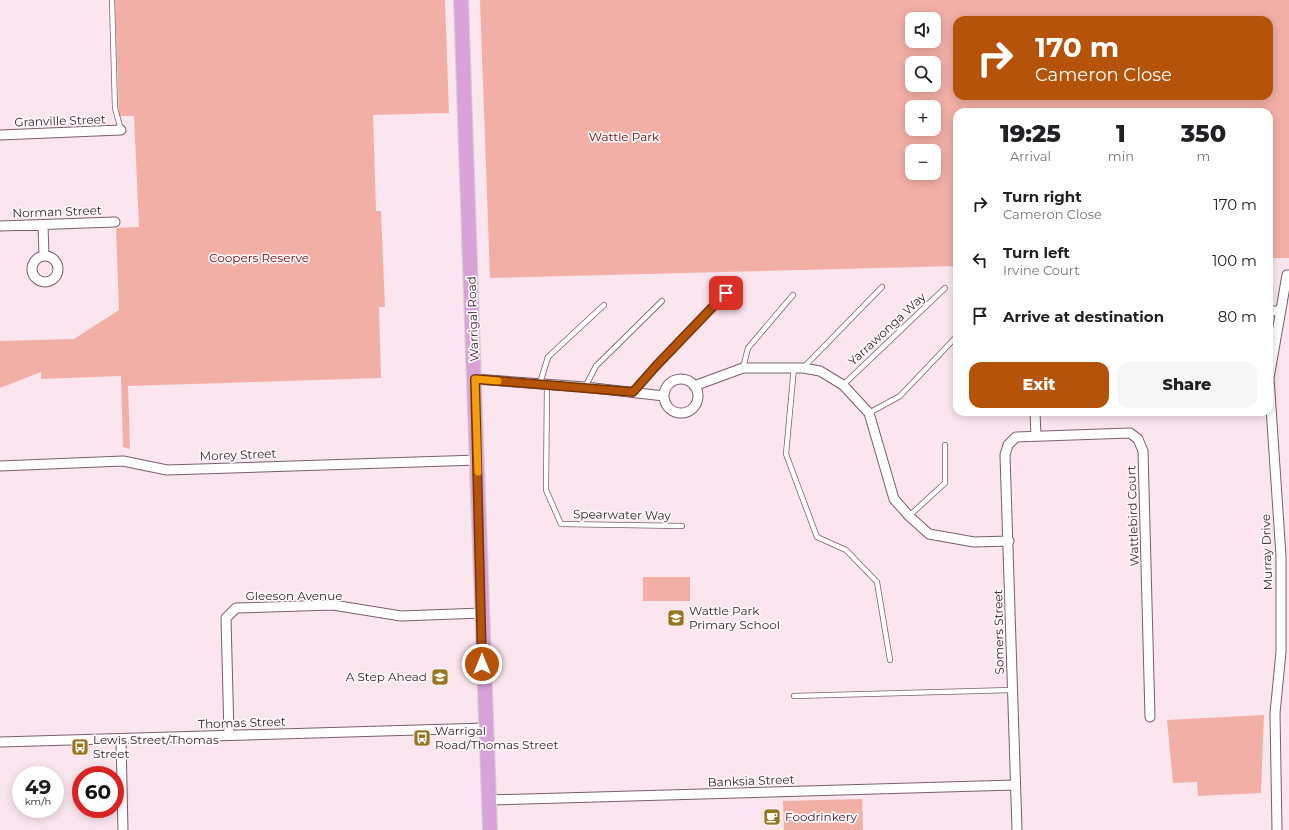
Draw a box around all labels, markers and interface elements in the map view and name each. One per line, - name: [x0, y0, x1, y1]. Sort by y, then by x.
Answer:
- map controls: [905, 12, 941, 180]
- button: sound: [905, 12, 941, 48]
- text: 170 m: [1035, 30, 1119, 64]
- icon: right: [969, 32, 1021, 84]
- button: search: [905, 56, 941, 92]
- text: Cameron Close: [1035, 64, 1172, 86]
- button: +: [905, 100, 941, 136]
- street label: Granville Street: [14, 111, 106, 130]
- text: 19:25: [1000, 119, 1061, 148]
- text: 1: [1116, 119, 1126, 148]
- text: 350: [1181, 119, 1226, 148]
- park label: Wattle Park: [589, 129, 660, 144]
- button: −: [905, 144, 941, 180]
- text: Arrival: [1010, 148, 1051, 164]
- text: min: [1108, 148, 1134, 164]
- text: m: [1197, 148, 1210, 164]
- text: Turn right: [1003, 187, 1082, 206]
- icon: right: [969, 193, 991, 215]
- text: 170 m: [1213, 195, 1257, 214]
- street label: Norman Street: [12, 202, 102, 221]
- text: Cameron Close: [1003, 206, 1102, 222]
- text: Turn left: [1003, 243, 1070, 262]
- icon: left: [969, 249, 991, 271]
- park label: Coopers Reserve: [209, 250, 309, 265]
- text: 100 m: [1212, 251, 1257, 270]
- text: Irvine Court: [1003, 262, 1079, 278]
- street label: Warrigal Road: [464, 276, 481, 362]
- pin: [709, 276, 743, 310]
- icon: arrive: [715, 282, 737, 304]
- street label: Yarrawonga Way: [845, 289, 929, 368]
- icon: arrive: [969, 305, 991, 327]
- text: Arrive at destination: [1003, 307, 1164, 326]
- text: 80 m: [1218, 307, 1257, 326]
- button: Exit: [969, 362, 1109, 408]
- button: Share: [1117, 362, 1257, 408]
- street label: Morey Street: [199, 446, 277, 463]
- street label: Wattlebird Court: [1123, 465, 1142, 567]
- street label: Spearwater Way: [573, 506, 672, 523]
- street label: Murray Drive: [1258, 514, 1275, 591]
- street label: Gleeson Avenue: [246, 588, 342, 603]
- street label: Somers Street: [990, 589, 1007, 675]
- place label: Wattle Park Primary School: [689, 603, 780, 632]
- school or university icon: Wattle Park Primary School: [666, 608, 686, 628]
- position arrow: [461, 643, 503, 685]
- school or university icon: A Step Ahead: [430, 667, 450, 687]
- place label: A Step Ahead: [346, 669, 427, 684]
- street label: Thomas Street: [198, 713, 286, 732]
- place label: Warrigal Road/Thomas Street: [435, 723, 558, 752]
- bus stop icon: Warrigal Road/Thomas Street: [412, 728, 432, 748]
- place label: Lewis Street/Thomas Street: [93, 732, 219, 761]
- bus stop icon: Lewis Street/Thomas Street: [70, 737, 90, 757]
- speed limit sign: 60: [72, 766, 124, 818]
- street label: Banksia Street: [707, 771, 795, 790]
- text: 49: [25, 775, 51, 799]
- text: km/h: [25, 795, 51, 808]
- cafe icon: Foodrinkery: [762, 807, 782, 827]
- place label: Foodrinkery: [785, 809, 858, 824]

